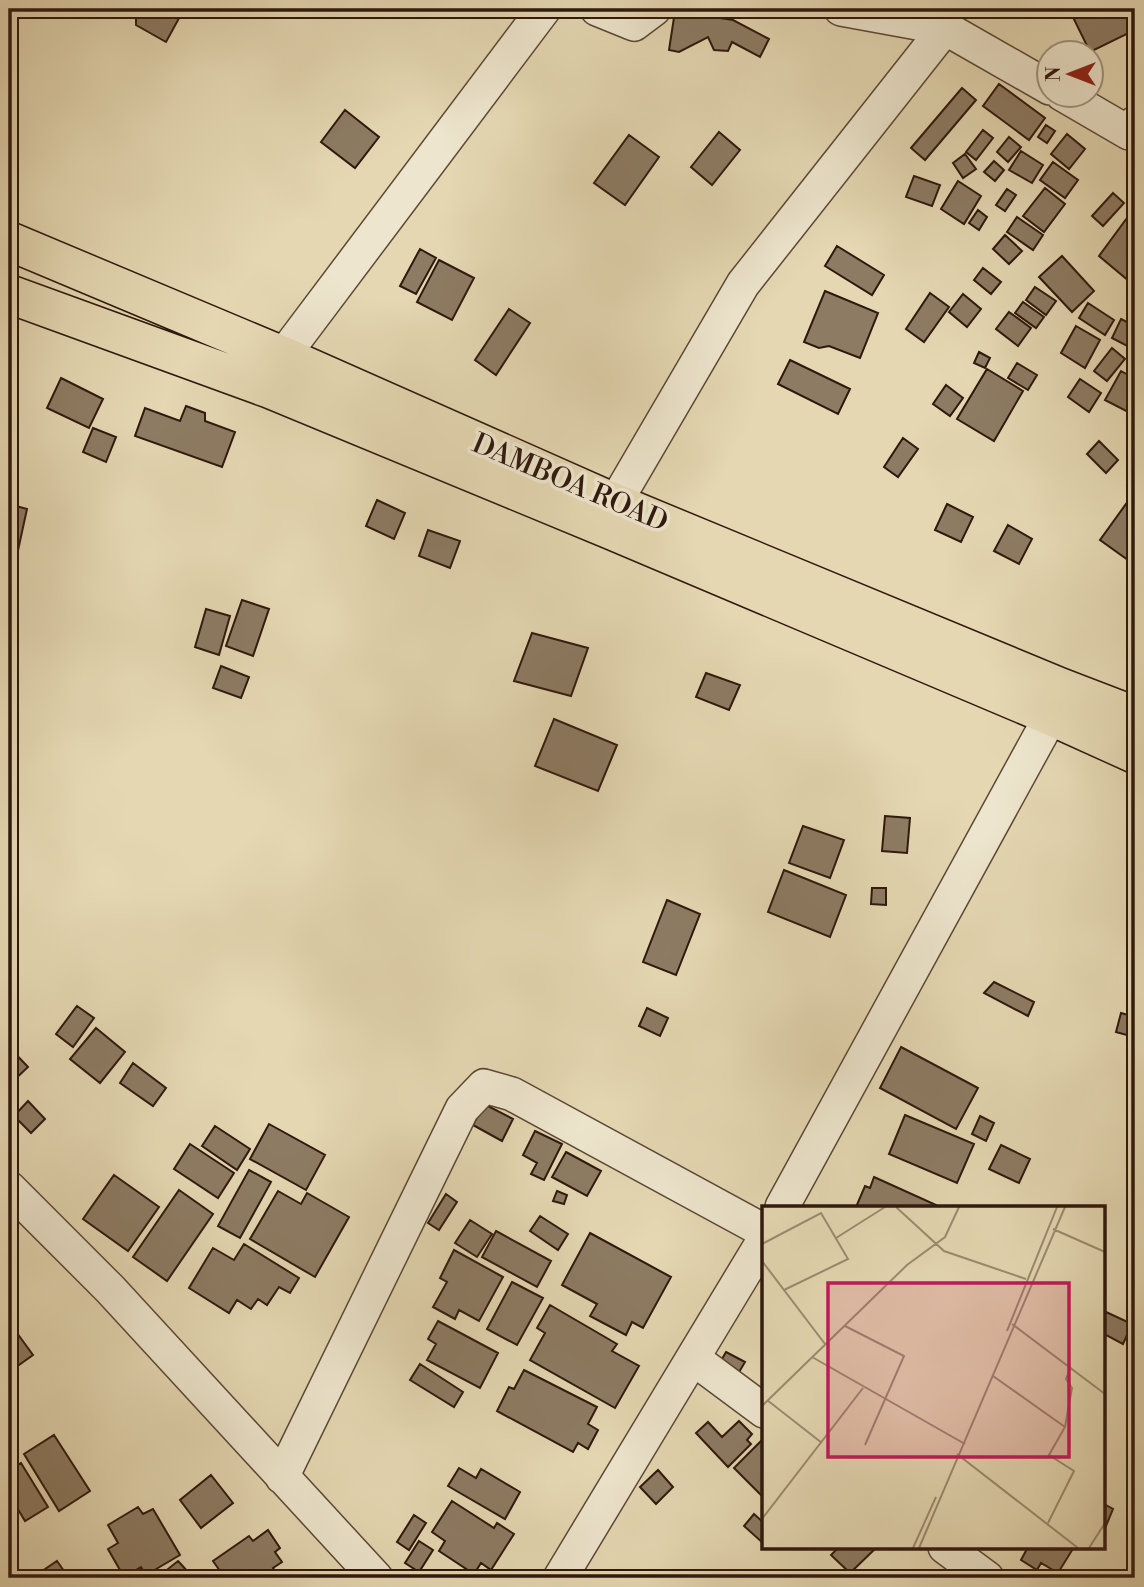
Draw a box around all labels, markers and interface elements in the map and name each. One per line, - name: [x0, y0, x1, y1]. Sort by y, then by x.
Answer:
- north arrow: [1036, 38, 1106, 108]
- text: N: [1042, 66, 1066, 82]
- street label: DAMBOA ROAD: [467, 426, 673, 540]
- inset map: [762, 1206, 1106, 1548]

